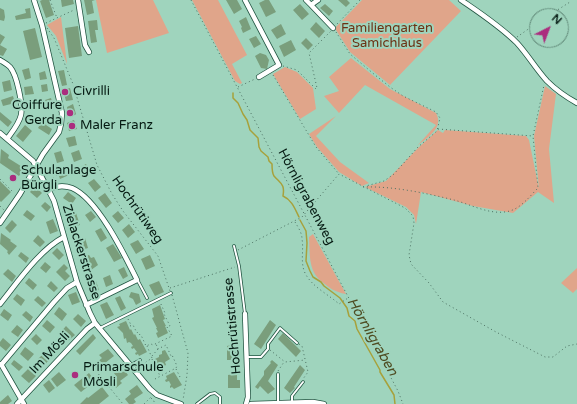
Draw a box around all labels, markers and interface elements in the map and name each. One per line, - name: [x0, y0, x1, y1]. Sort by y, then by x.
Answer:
- north arrow: [529, 8, 569, 48]
- text: N: [549, 12, 564, 27]
- park label: Familiengarten Samichlaus: [341, 21, 433, 52]
- place label: Civrilli: [73, 84, 110, 100]
- marker: Civrilli: [60, 87, 70, 97]
- place label: Coiffure Gerda: [12, 98, 62, 129]
- marker: Coiffure Gerda: [65, 108, 75, 118]
- place label: Maler Franz: [80, 118, 153, 134]
- marker: Maler Franz: [67, 121, 77, 131]
- street label: Hörnligrabenweg: [274, 146, 338, 248]
- place label: Schulanlage Bürgli: [21, 163, 96, 194]
- marker: Schulanlage Bürgli: [8, 173, 18, 183]
- street label: Hochrütiweg: [108, 173, 166, 247]
- street label: Zielackerstrasse: [58, 203, 104, 301]
- street label: Hochrütistrasse: [221, 277, 245, 375]
- water label: Hörnligraben: [343, 295, 401, 379]
- street label: Im Mösli: [27, 329, 73, 377]
- place label: Primarschule Mösli: [83, 360, 164, 391]
- marker: Primarschule Mösli: [70, 370, 80, 380]

